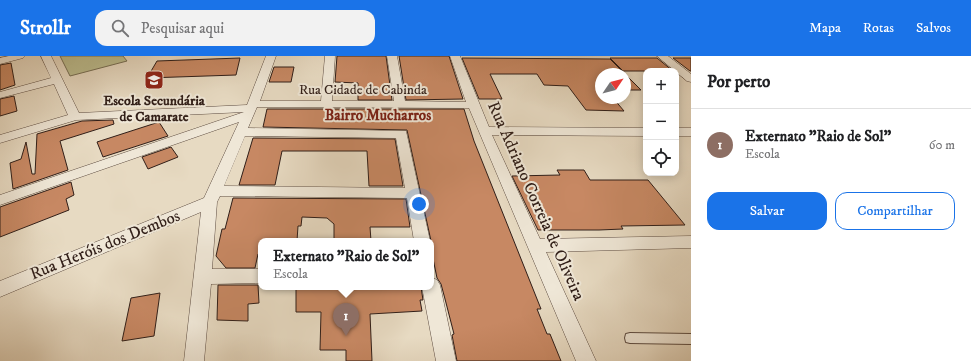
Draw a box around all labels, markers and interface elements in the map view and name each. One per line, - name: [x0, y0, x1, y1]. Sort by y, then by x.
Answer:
- search box: [95, 10, 375, 46]
- text: Strollr: [20, 17, 71, 40]
- icon: search: [109, 17, 131, 39]
- text: Pesquisar aqui: [141, 19, 224, 38]
- text: Mapa: [809, 19, 841, 37]
- text: Rotas: [863, 19, 894, 37]
- text: Salvos: [916, 19, 951, 37]
- north arrow: [595, 68, 631, 104]
- map controls: [643, 68, 679, 176]
- button: +: [643, 68, 679, 104]
- school or university icon: Escola Secundária de Camarate: [143, 69, 165, 91]
- text: Por perto: [707, 71, 770, 93]
- street label: Rua Cidade de Cabinda: [299, 81, 427, 99]
- place label: Escola Secundária de Camarate: [103, 92, 206, 126]
- street label: Rua Adriano Correia de Oliveira: [482, 98, 590, 305]
- button: −: [643, 104, 679, 140]
- district label: Bairro Mucharros: [325, 106, 431, 125]
- text: Externato "Raio de Sol": [745, 127, 891, 146]
- text: 1: [718, 137, 722, 153]
- text: 60 m: [929, 137, 955, 153]
- button: locate: [643, 140, 679, 176]
- text: Escola: [745, 146, 780, 162]
- button: Salvar: [707, 192, 827, 230]
- button: Compartilhar: [835, 192, 955, 230]
- your location: [409, 194, 429, 214]
- street label: Rua Heróis dos Dembos: [27, 205, 184, 285]
- popup: [258, 238, 434, 290]
- text: Externato "Raio de Sol": [273, 247, 419, 266]
- text: Escola: [273, 266, 308, 282]
- pin: 1: [333, 303, 359, 336]

